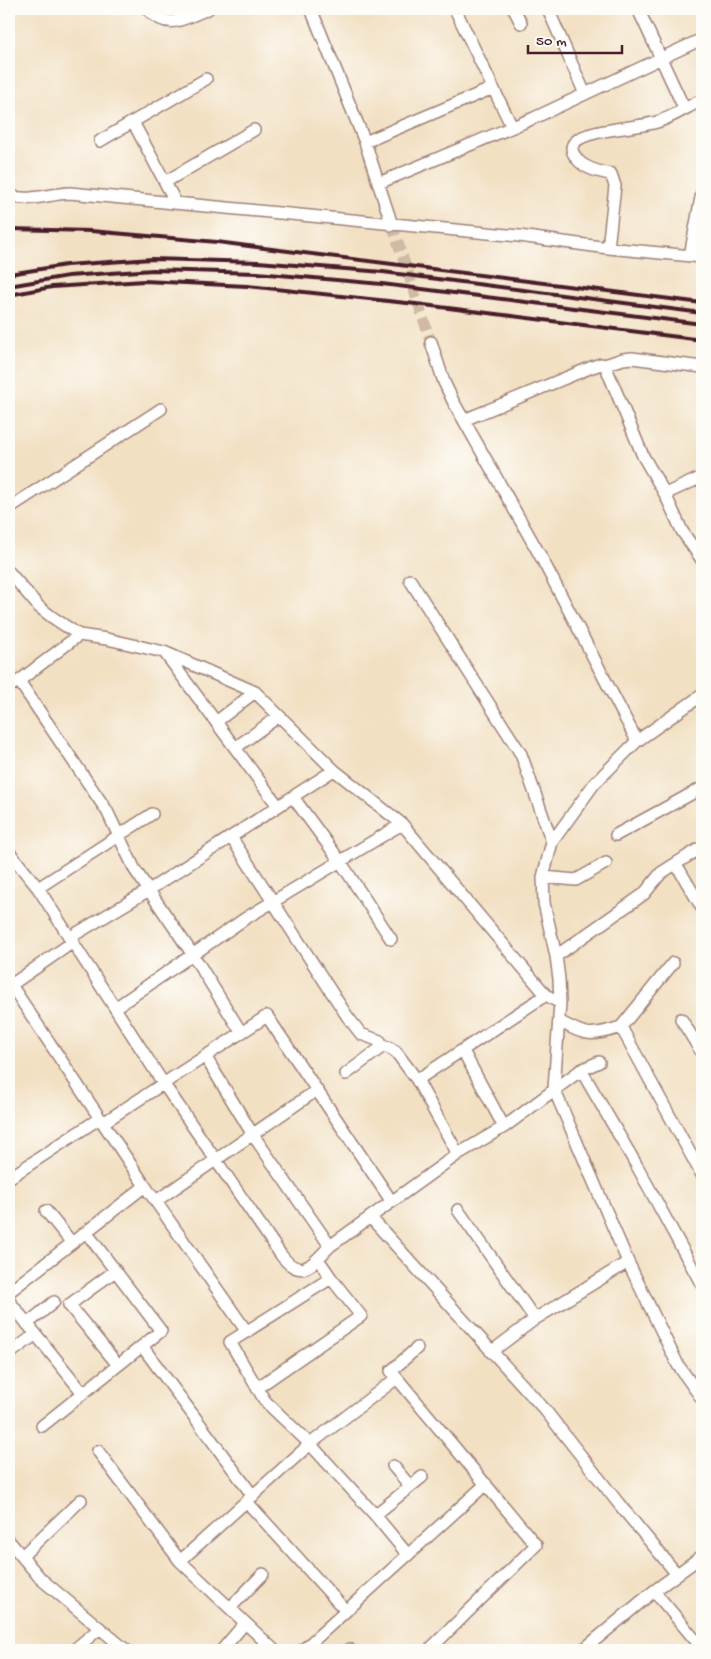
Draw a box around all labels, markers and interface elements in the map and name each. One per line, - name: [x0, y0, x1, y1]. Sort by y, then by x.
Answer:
- scale bar: [528, 22, 622, 54]
- text: 50 m: [536, 33, 567, 51]

